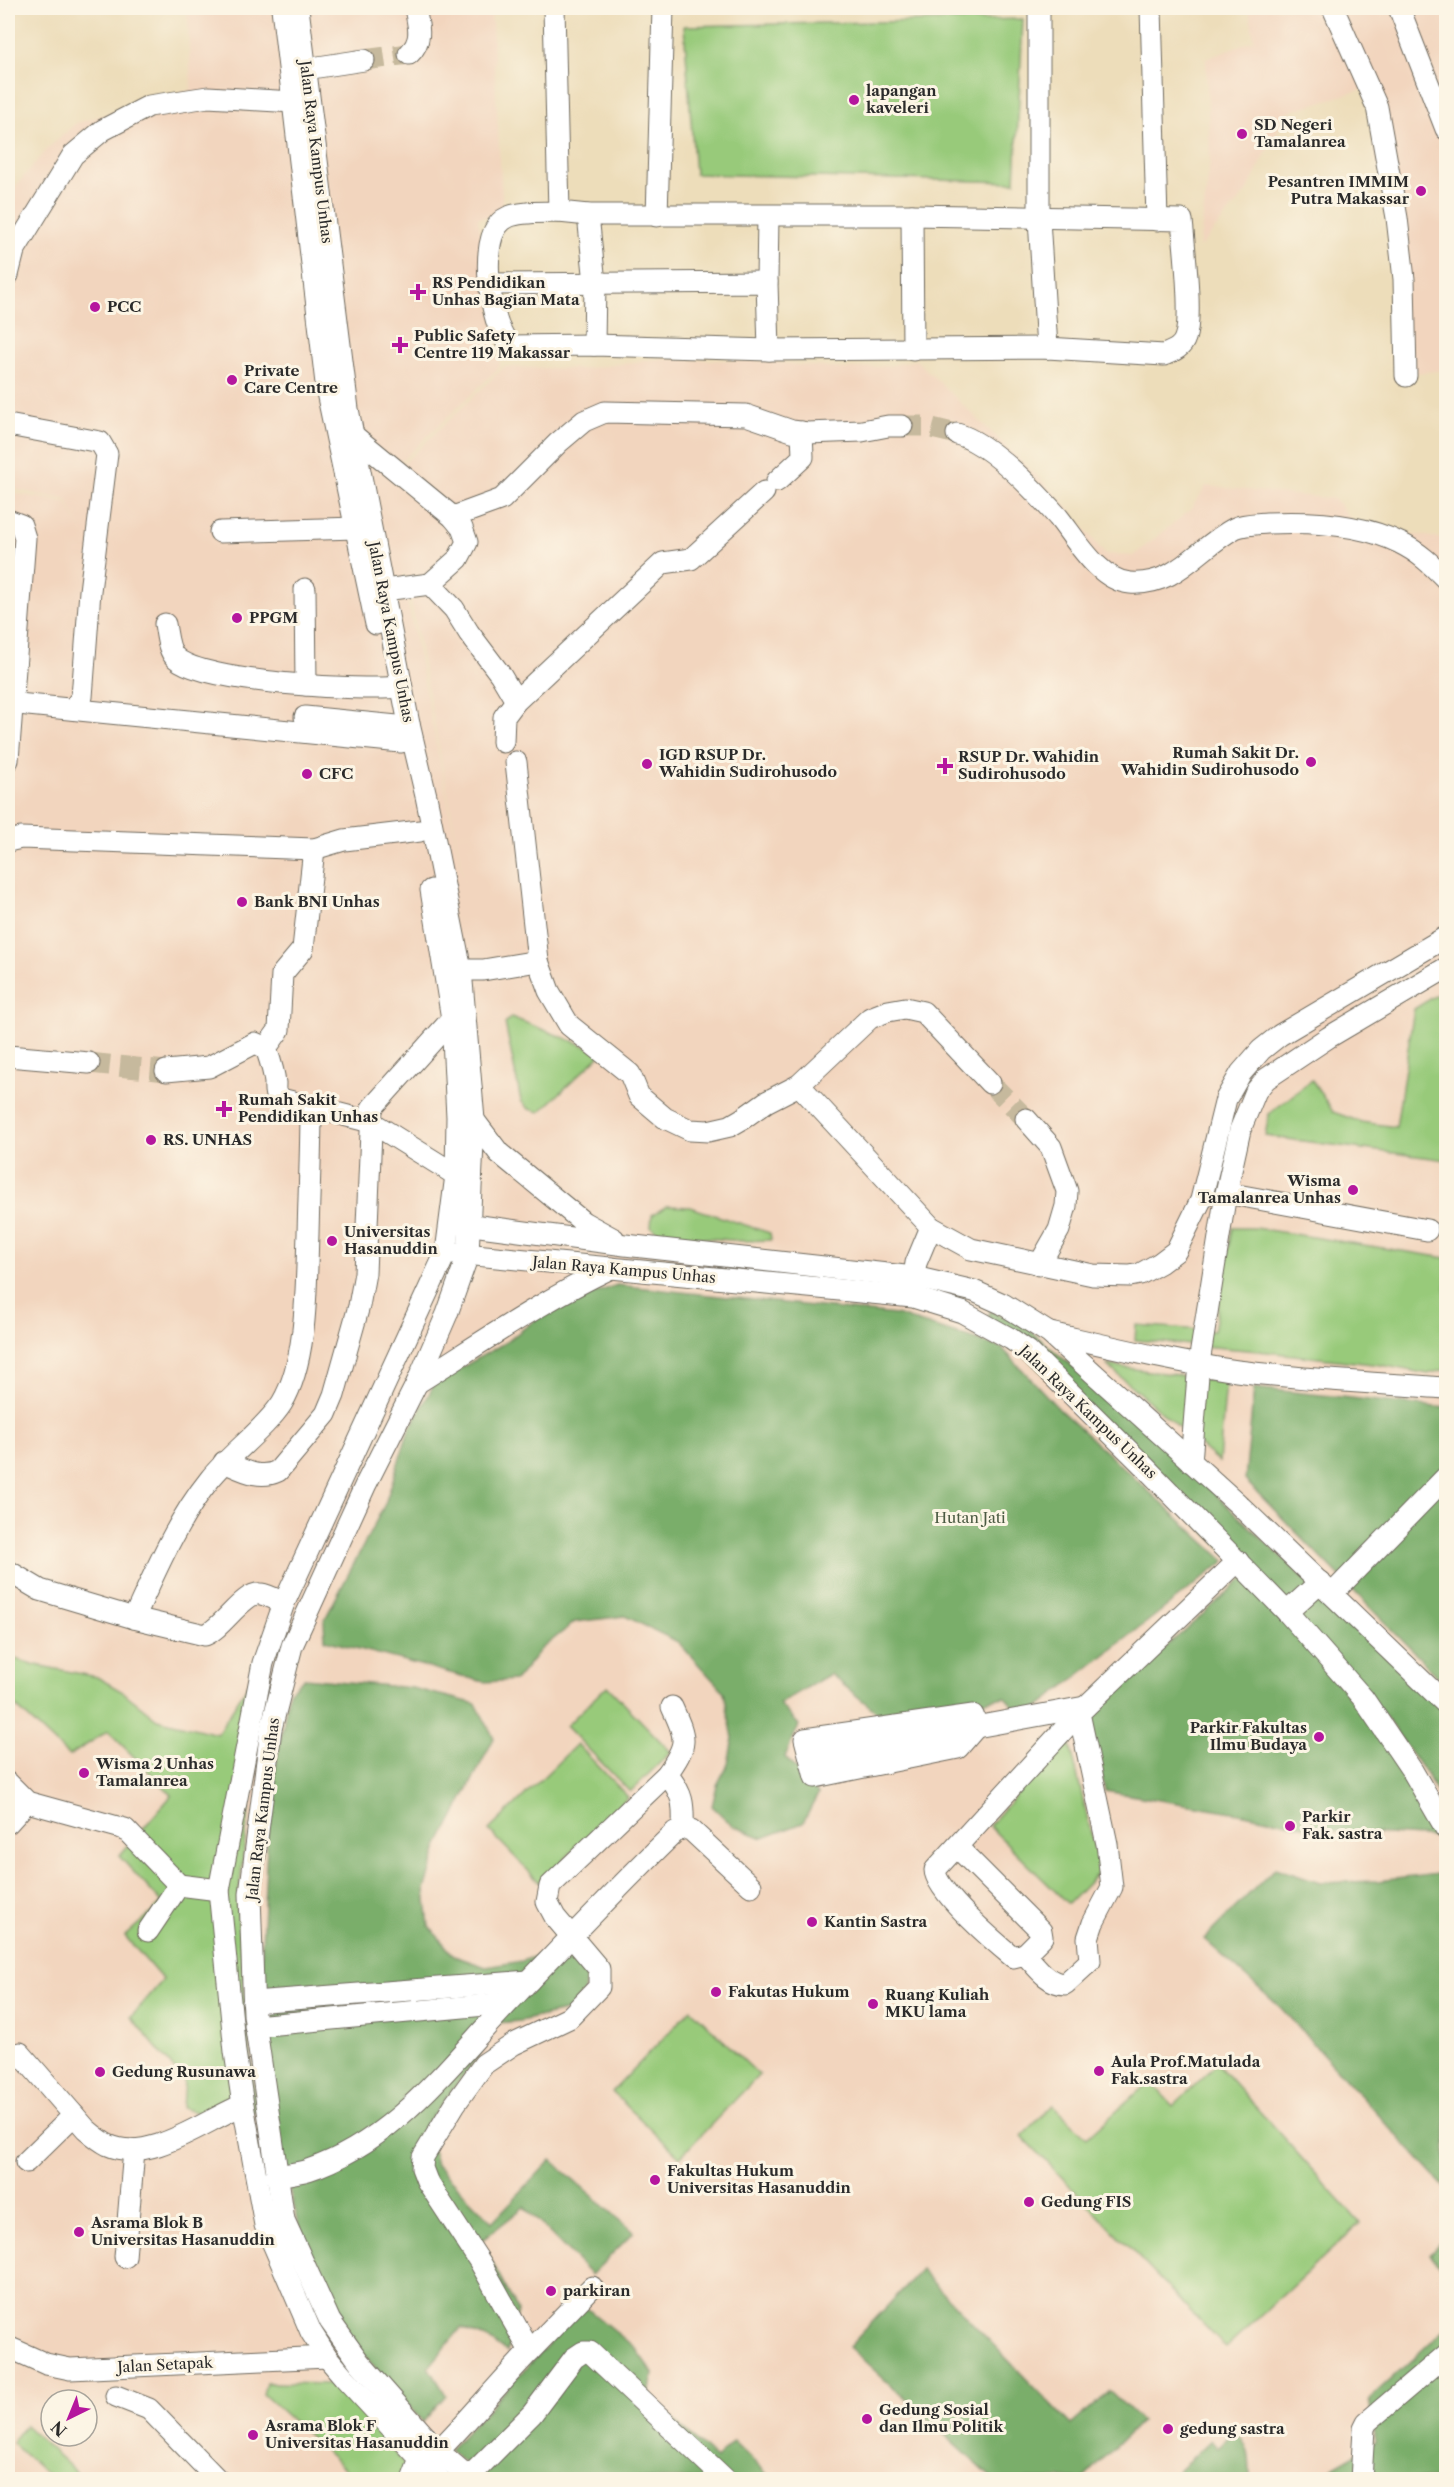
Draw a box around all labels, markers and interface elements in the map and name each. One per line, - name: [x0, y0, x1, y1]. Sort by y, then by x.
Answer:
- street label: Jalan Raya Kampus Unhas: [296, 58, 337, 244]
- place label: lapangan kaveleri: [866, 81, 937, 117]
- marker: lapangan kaveleri: [847, 93, 861, 107]
- place label: SD Negeri Tamalanrea: [1254, 115, 1346, 151]
- marker: SD Negeri Tamalanrea: [1235, 127, 1249, 141]
- place label: Pesantren IMMIM Putra Makassar: [1268, 172, 1410, 208]
- marker: Pesantren IMMIM Putra Makassar: [1414, 184, 1428, 198]
- place label: RS Pendidikan Unhas Bagian Mata: [432, 273, 580, 309]
- marker: RS Pendidikan Unhas Bagian Mata: [409, 283, 427, 301]
- place label: PCC: [107, 297, 141, 316]
- marker: PCC: [88, 300, 102, 314]
- place label: Public Safety Centre 119 Makassar: [414, 326, 571, 362]
- marker: Public Safety Centre 119 Makassar: [391, 336, 409, 354]
- place label: Private Care Centre: [244, 361, 338, 397]
- marker: Private Care Centre: [225, 373, 239, 387]
- street label: Jalan Raya Kampus Unhas: [364, 538, 418, 724]
- place label: PPGM: [249, 608, 298, 627]
- marker: PPGM: [230, 611, 244, 625]
- place label: Rumah Sakit Dr. Wahidin Sudirohusodo: [1120, 743, 1299, 779]
- place label: IGD RSUP Dr. Wahidin Sudirohusodo: [658, 745, 837, 781]
- place label: RSUP Dr. Wahidin Sudirohusodo: [958, 747, 1100, 783]
- marker: Rumah Sakit Dr. Wahidin Sudirohusodo: [1304, 755, 1318, 769]
- marker: IGD RSUP Dr. Wahidin Sudirohusodo: [640, 757, 654, 771]
- marker: RSUP Dr. Wahidin Sudirohusodo: [936, 757, 954, 775]
- place label: CFC: [319, 764, 353, 783]
- marker: CFC: [300, 767, 314, 781]
- place label: Bank BNI Unhas: [254, 892, 380, 911]
- marker: Bank BNI Unhas: [235, 895, 249, 909]
- place label: Rumah Sakit Pendidikan Unhas: [238, 1090, 378, 1126]
- marker: Rumah Sakit Pendidikan Unhas: [215, 1100, 233, 1118]
- place label: RS. UNHAS: [163, 1130, 252, 1149]
- marker: RS. UNHAS: [144, 1133, 158, 1147]
- place label: Wisma Tamalanrea Unhas: [1198, 1171, 1341, 1207]
- marker: Wisma Tamalanrea Unhas: [1346, 1183, 1360, 1197]
- place label: Universitas Hasanuddin: [344, 1222, 438, 1258]
- marker: Universitas Hasanuddin: [325, 1234, 339, 1248]
- street label: Jalan Raya Kampus Unhas: [530, 1252, 716, 1287]
- street label: Jalan Raya Kampus Unhas: [1014, 1340, 1161, 1482]
- park label: Hutan Jati: [934, 1508, 1006, 1527]
- street label: Jalan Raya Kampus Unhas: [242, 1716, 283, 1903]
- place label: Parkir Fakultas Ilmu Budaya: [1190, 1718, 1307, 1754]
- marker: Parkir Fakultas Ilmu Budaya: [1312, 1730, 1326, 1744]
- place label: Wisma 2 Unhas Tamalanrea: [95, 1754, 214, 1790]
- marker: Wisma 2 Unhas Tamalanrea: [77, 1766, 91, 1780]
- place label: Parkir Fak. sastra: [1302, 1807, 1383, 1843]
- marker: Parkir Fak. sastra: [1283, 1819, 1297, 1833]
- place label: Kantin Sastra: [824, 1912, 928, 1931]
- marker: Kantin Sastra: [805, 1915, 819, 1929]
- place label: Fakutas Hukum: [728, 1982, 850, 2001]
- marker: Fakutas Hukum: [709, 1985, 723, 1999]
- place label: Ruang Kuliah MKU lama: [885, 1985, 990, 2021]
- marker: Ruang Kuliah MKU lama: [866, 1997, 880, 2011]
- place label: Aula Prof.Matulada Fak.sastra: [1110, 2052, 1261, 2088]
- place label: Gedung Rusunawa: [112, 2062, 256, 2081]
- marker: Aula Prof.Matulada Fak.sastra: [1092, 2064, 1106, 2078]
- marker: Gedung Rusunawa: [93, 2065, 107, 2079]
- place label: Fakultas Hukum Universitas Hasanuddin: [667, 2161, 852, 2197]
- marker: Fakultas Hukum Universitas Hasanuddin: [648, 2173, 662, 2187]
- place label: Gedung FIS: [1041, 2192, 1131, 2211]
- marker: Gedung FIS: [1022, 2195, 1036, 2209]
- place label: Asrama Blok B Universitas Hasanuddin: [90, 2213, 276, 2249]
- marker: Asrama Blok B Universitas Hasanuddin: [72, 2225, 86, 2239]
- place label: parkiran: [563, 2281, 631, 2300]
- marker: parkiran: [544, 2284, 558, 2298]
- street label: Jalan Setapak: [115, 2352, 214, 2377]
- north arrow: [39, 2388, 99, 2448]
- place label: Gedung Sosial dan Ilmu Politik: [879, 2400, 1004, 2436]
- marker: Gedung Sosial dan Ilmu Politik: [860, 2412, 874, 2426]
- place label: Asrama Blok F Universitas Hasanuddin: [264, 2416, 450, 2452]
- text: N: [47, 2417, 71, 2441]
- place label: gedung sastra: [1179, 2419, 1285, 2438]
- marker: gedung sastra: [1161, 2422, 1175, 2436]
- marker: Asrama Blok F Universitas Hasanuddin: [246, 2428, 260, 2442]

